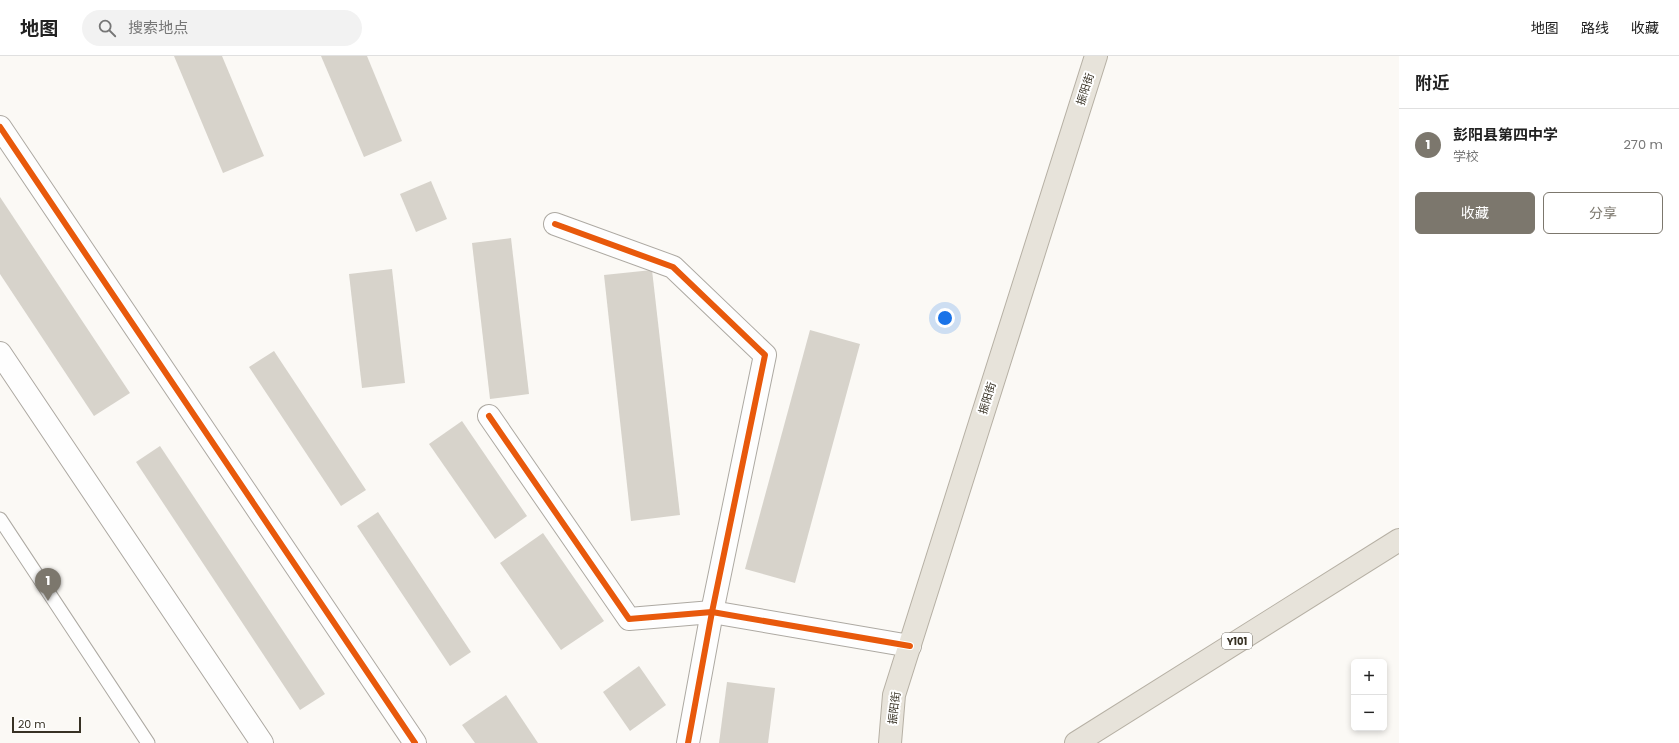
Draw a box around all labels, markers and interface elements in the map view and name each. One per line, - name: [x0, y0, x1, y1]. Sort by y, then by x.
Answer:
- search box: [82, 10, 362, 46]
- text: 地图: [20, 15, 58, 42]
- icon: search: [96, 17, 118, 39]
- text: 搜索地点: [128, 17, 188, 38]
- text: 地图: [1531, 18, 1559, 38]
- text: 路线: [1581, 18, 1609, 38]
- text: 收藏: [1631, 18, 1659, 38]
- street label: 振阳街: [1072, 71, 1098, 107]
- text: 附近: [1415, 71, 1449, 95]
- text: 彭阳县第四中学: [1453, 124, 1558, 145]
- text: 1: [1426, 135, 1430, 154]
- text: 270 m: [1623, 135, 1663, 154]
- text: 学校: [1453, 147, 1479, 166]
- button: 收藏: [1415, 192, 1535, 234]
- button: 分享: [1543, 192, 1663, 234]
- your location: [935, 308, 955, 328]
- street label: 振阳街: [975, 380, 999, 416]
- pin: 1: [35, 568, 61, 601]
- road number: Y101: [1222, 633, 1252, 649]
- map controls: [1351, 659, 1387, 731]
- button: +: [1351, 659, 1387, 695]
- street label: 振阳街: [884, 691, 904, 725]
- button: −: [1351, 695, 1387, 731]
- scale bar: [12, 715, 81, 734]
- text: 20 m: [18, 716, 46, 732]

